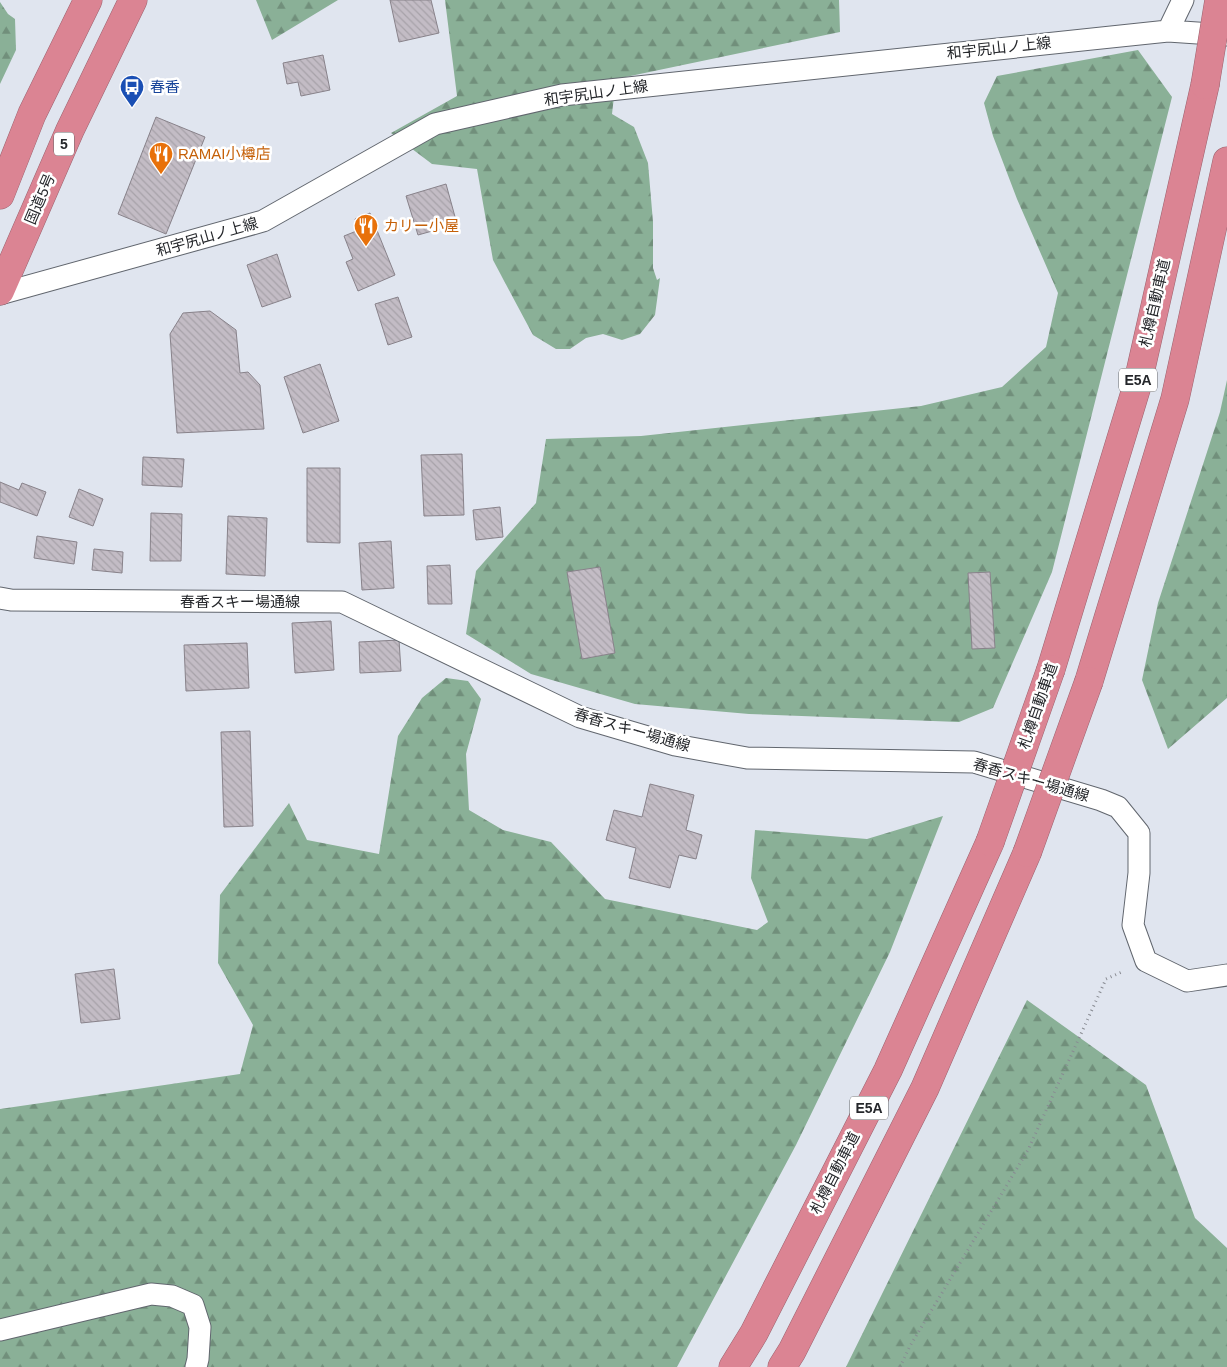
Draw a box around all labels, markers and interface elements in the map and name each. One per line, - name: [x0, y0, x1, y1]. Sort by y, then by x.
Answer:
- street label: 和宇尻山ノ上線: [946, 34, 1052, 61]
- bus stop icon: 春香: [119, 74, 145, 108]
- street label: 和宇尻山ノ上線: [543, 77, 649, 108]
- place label: 春香: [150, 78, 180, 95]
- road number: 5: [54, 132, 74, 156]
- restaurant icon: RAMAI小樽店: [148, 141, 174, 175]
- place label: RAMAI小樽店: [178, 145, 271, 162]
- street label: 国道5号: [21, 171, 58, 227]
- restaurant icon: カリー小屋: [353, 213, 379, 247]
- street label: 和宇尻山ノ上線: [154, 214, 260, 259]
- place label: カリー小屋: [384, 217, 459, 234]
- street label: 札樽自動車道: [1136, 257, 1173, 349]
- road number: E5A: [1119, 368, 1157, 392]
- street label: 春香スキー場通線: [180, 593, 300, 610]
- street label: 札樽自動車道: [1015, 661, 1060, 751]
- street label: 春香スキー場通線: [572, 705, 692, 754]
- street label: 春香スキー場通線: [971, 755, 1091, 804]
- road number: E5A: [850, 1096, 888, 1120]
- street label: 札樽自動車道: [807, 1129, 863, 1217]

